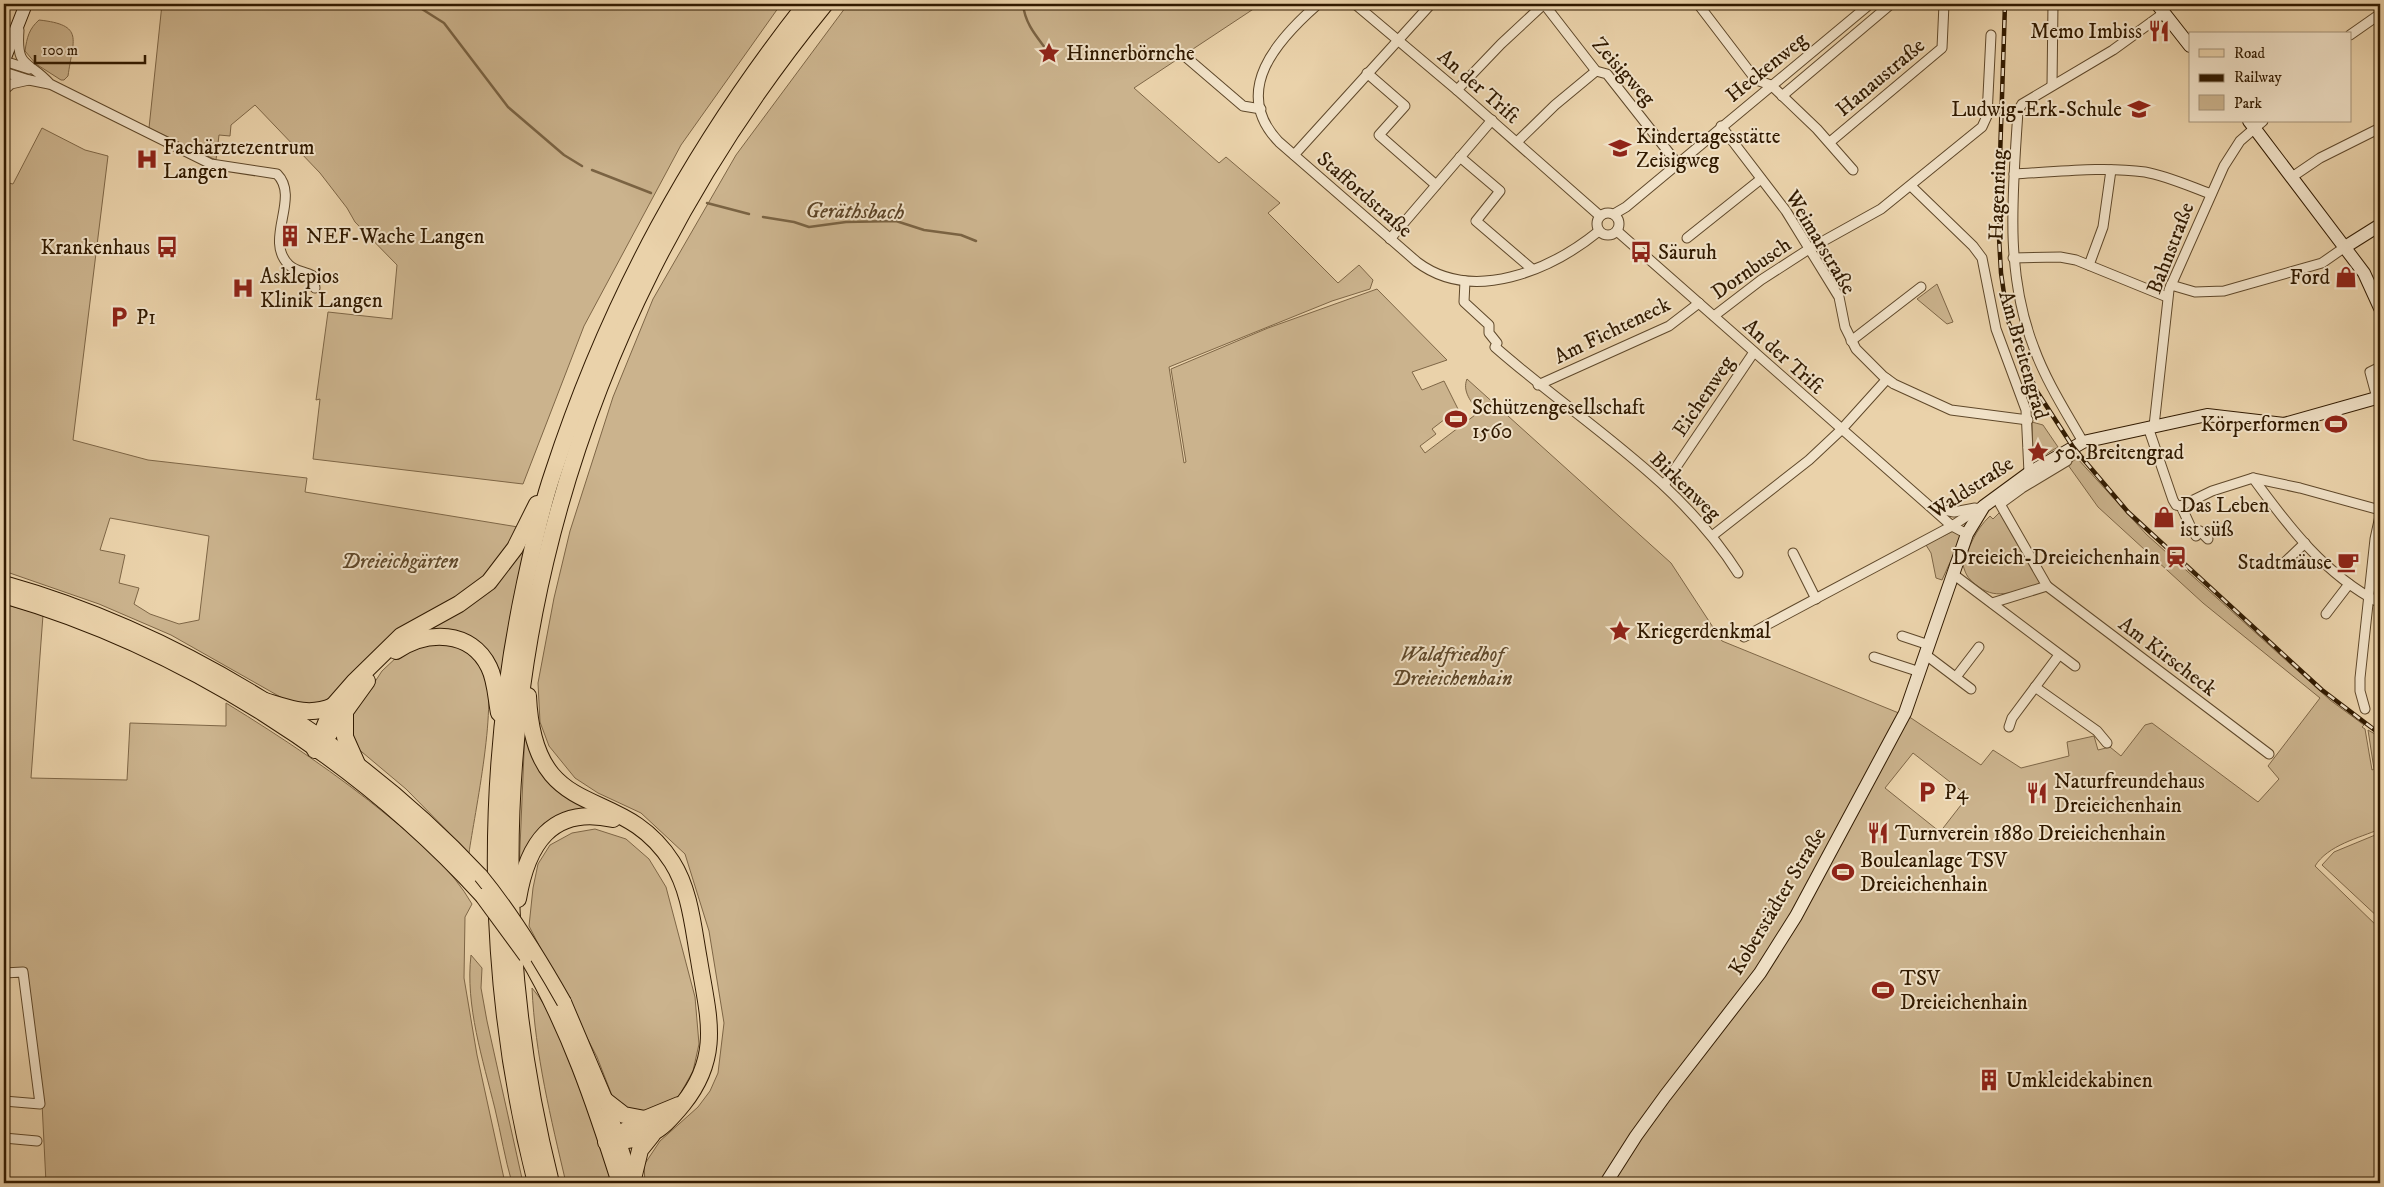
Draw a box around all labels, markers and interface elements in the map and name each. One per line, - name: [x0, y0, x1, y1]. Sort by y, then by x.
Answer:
- restaurant icon: Memo Imbiss: [2146, 18, 2172, 44]
- place label: Memo Imbiss: [2030, 19, 2142, 45]
- street label: Heckenweg: [1721, 27, 1813, 108]
- scale bar: [35, 32, 145, 64]
- street label: Zeisigweg: [1586, 32, 1661, 112]
- legend: [2189, 32, 2352, 122]
- street label: Hanaustraße: [1831, 33, 1931, 123]
- place icon: Hinnerbörnche: [1036, 40, 1062, 66]
- text: 100 m: [42, 41, 78, 60]
- place label: Hinnerbörnche: [1066, 41, 1195, 67]
- street label: An der Trift: [1432, 44, 1525, 130]
- text: Road: [2234, 44, 2266, 63]
- text: Railway: [2234, 68, 2282, 87]
- text: Park: [2234, 94, 2263, 113]
- school or university icon: Ludwig-Erk-Schule: [2126, 96, 2152, 122]
- place label: Ludwig-Erk-Schule: [1951, 97, 2122, 123]
- place label: Kindertagesstätte Zeisigweg: [1636, 124, 1781, 174]
- place label: Fachärztezentrum Langen: [163, 135, 315, 185]
- school or university icon: Kindertagesstätte Zeisigweg: [1607, 135, 1633, 161]
- hospital icon: Fachärztezentrum Langen: [134, 146, 160, 172]
- street label: Staffordstraße: [1311, 146, 1418, 244]
- street label: Hagenring: [1983, 148, 2013, 241]
- street label: Weimarstraße: [1778, 185, 1861, 299]
- water label: Geräthsbach: [805, 197, 905, 226]
- street label: Bahnstraße: [2142, 199, 2200, 298]
- building icon: NEF-Wache Langen: [277, 223, 303, 249]
- place label: NEF-Wache Langen: [306, 224, 485, 250]
- street label: Dornbusch: [1707, 232, 1797, 306]
- bus stop icon: Krankenhaus: [154, 234, 180, 260]
- place label: Krankenhaus: [41, 235, 150, 261]
- bus stop icon: Säuruh: [1628, 239, 1654, 265]
- place label: Säuruh: [1658, 240, 1717, 266]
- place label: Asklepios Klinik Langen: [260, 264, 383, 314]
- shop icon: Ford: [2333, 264, 2359, 290]
- place label: Ford: [2289, 265, 2331, 291]
- hospital icon: Asklepios Klinik Langen: [230, 275, 256, 301]
- street label: Am Breitengrad: [1992, 288, 2054, 423]
- street label: Am Fichteneck: [1550, 291, 1675, 370]
- parking icon: P1: [106, 304, 132, 330]
- place label: P1: [136, 305, 156, 331]
- street label: An der Trift: [1737, 313, 1830, 400]
- street label: Eichenweg: [1667, 350, 1741, 442]
- place label: Schützengesellschaft 1560: [1472, 395, 1646, 445]
- sports icon: Schützengesellschaft 1560: [1443, 406, 1469, 432]
- sports icon: Körperformen: [2323, 411, 2349, 437]
- place label: Körperformen: [2201, 412, 2320, 438]
- place icon: 50. Breitengrad: [2025, 439, 2051, 465]
- place label: 50. Breitengrad: [2054, 440, 2185, 466]
- street label: Birkenweg: [1644, 447, 1727, 527]
- street label: Waldstraße: [1924, 451, 2019, 525]
- place label: Das Leben ist süß: [2180, 493, 2269, 543]
- shop icon: Das Leben ist süß: [2151, 504, 2177, 530]
- station icon: Dreieich-Dreieichenhain: [2163, 544, 2189, 570]
- place label: Dreieich-Dreieichenhain: [1952, 545, 2160, 571]
- park label: Dreieichgärten: [341, 549, 459, 575]
- cafe icon: Stadtmäuse: [2335, 549, 2361, 575]
- place label: Stadtmäuse: [2238, 550, 2332, 576]
- street label: Am Kirscheck: [2113, 611, 2222, 703]
- place icon: Kriegerdenkmal: [1607, 618, 1633, 644]
- place label: Kriegerdenkmal: [1636, 619, 1772, 645]
- park label: Waldfriedhof Dreieichenhain: [1392, 642, 1513, 692]
- place label: Naturfreundehaus Dreieichenhain: [2054, 769, 2205, 819]
- parking icon: P4: [1914, 779, 1940, 805]
- place label: P4: [1944, 780, 1969, 806]
- restaurant icon: Naturfreundehaus Dreieichenhain: [2024, 780, 2050, 806]
- restaurant icon: Turnverein 1880 Dreieichenhain: [1865, 820, 1891, 846]
- place label: Turnverein 1880 Dreieichenhain: [1895, 821, 2166, 847]
- street label: Koberstädter Straße: [1723, 823, 1832, 980]
- place label: Bouleanlage TSV Dreieichenhain: [1860, 848, 2008, 898]
- sports icon: Bouleanlage TSV Dreieichenhain: [1830, 859, 1856, 885]
- place label: TSV Dreieichenhain: [1900, 966, 2028, 1016]
- sports icon: TSV Dreieichenhain: [1870, 977, 1896, 1003]
- building icon: Umkleidekabinen: [1976, 1067, 2002, 1093]
- place label: Umkleidekabinen: [2006, 1068, 2153, 1094]

